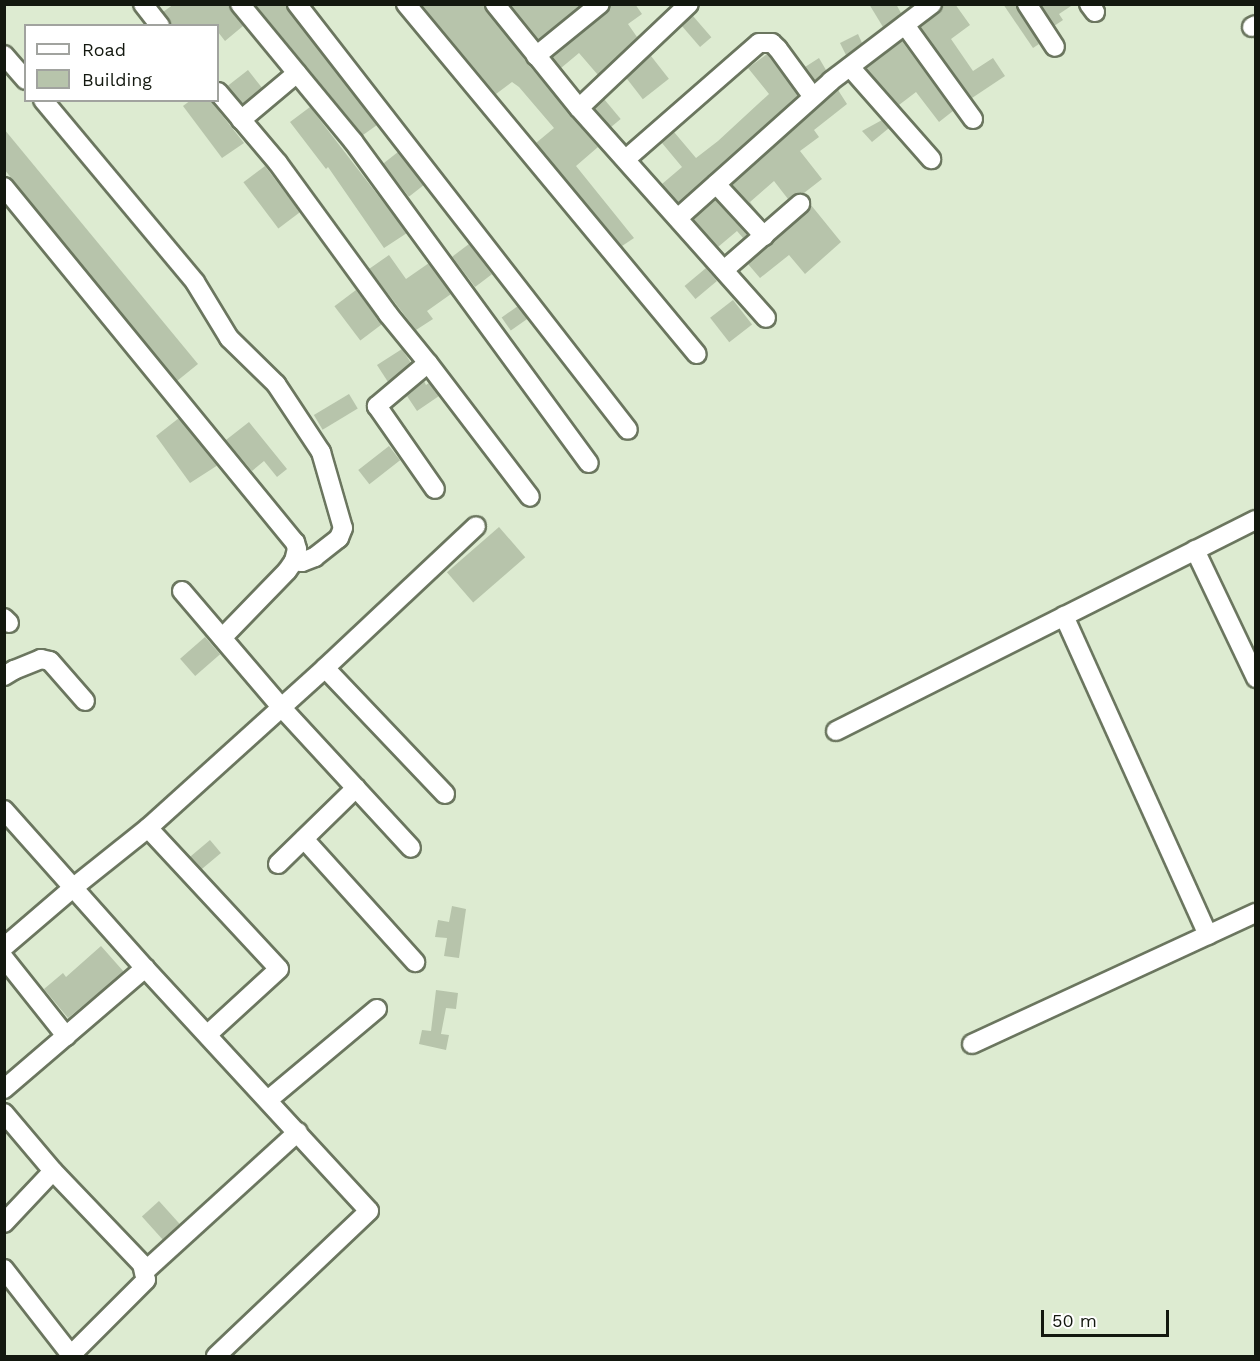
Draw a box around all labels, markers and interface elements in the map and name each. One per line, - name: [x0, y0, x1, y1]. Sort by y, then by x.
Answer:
- legend: [24, 24, 219, 102]
- text: Road: [82, 39, 126, 60]
- text: Building: [82, 69, 152, 90]
- scale bar: [1044, 1298, 1172, 1336]
- text: 50 m: [1052, 1310, 1097, 1331]

